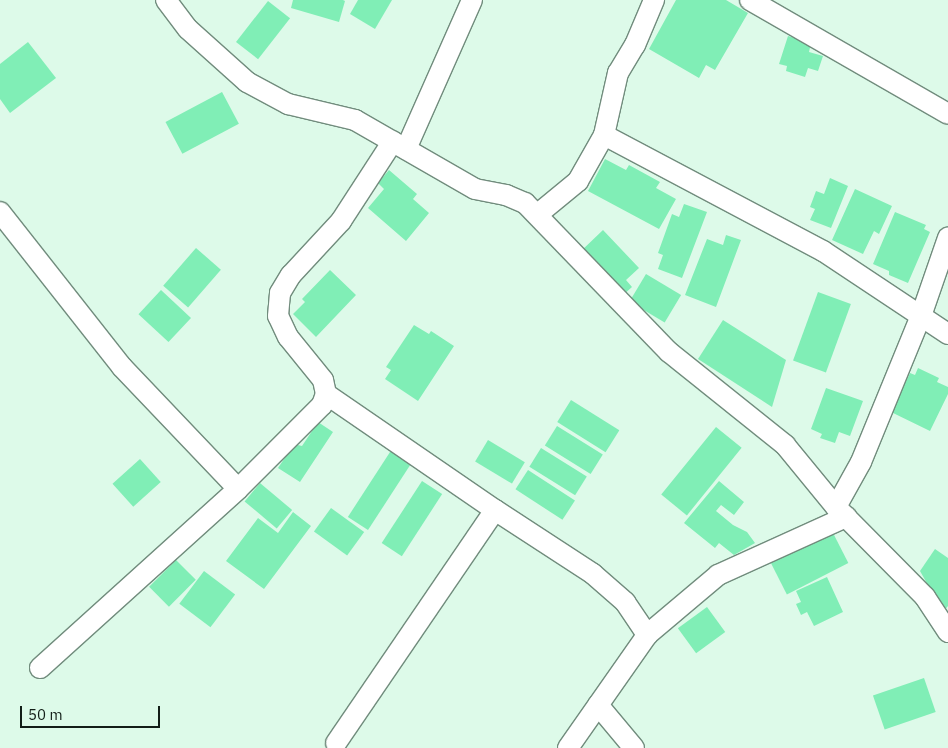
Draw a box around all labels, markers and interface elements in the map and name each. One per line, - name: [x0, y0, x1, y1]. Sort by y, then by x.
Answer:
- scale bar: [22, 696, 162, 728]
- text: 50 m: [28, 705, 63, 724]

